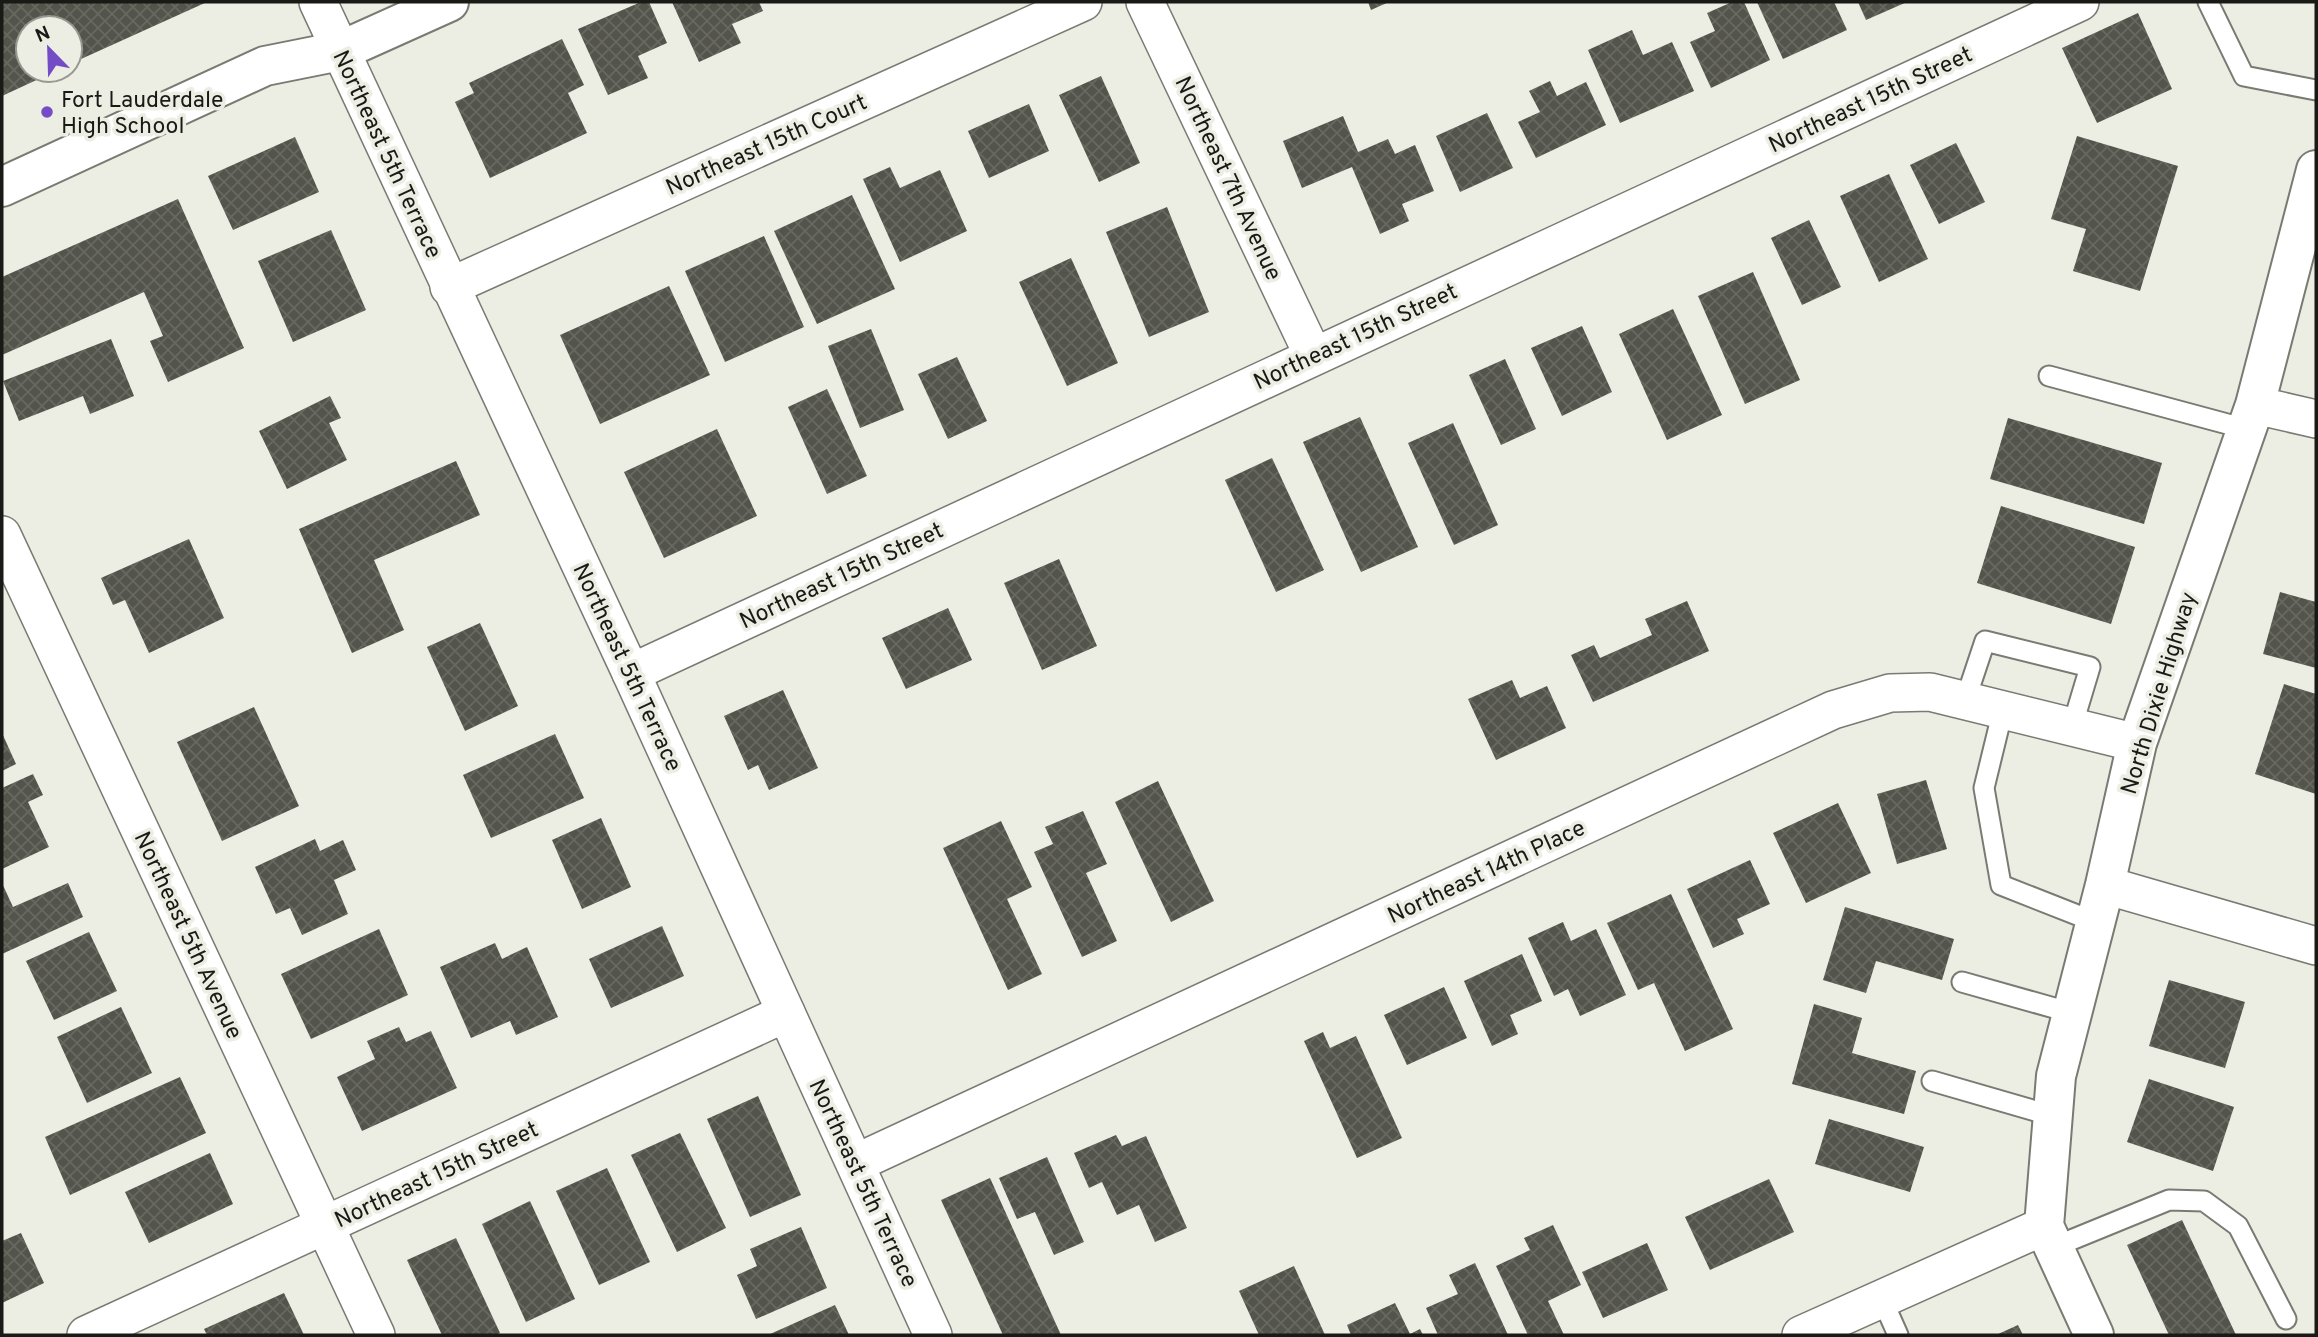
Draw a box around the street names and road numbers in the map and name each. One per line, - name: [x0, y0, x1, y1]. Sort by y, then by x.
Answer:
- street label: Northeast 15th Street: [1764, 41, 1978, 161]
- street label: Northeast 5th Terrace: [325, 46, 447, 264]
- street label: Northeast 7th Avenue: [1167, 72, 1287, 286]
- street label: Northeast 15th Court: [662, 89, 872, 204]
- street label: Northeast 15th Street: [1249, 278, 1463, 398]
- street label: Northeast 15th Street: [735, 517, 949, 637]
- street label: Northeast 5th Terrace: [565, 559, 687, 777]
- street label: North Dixie Highway: [2116, 589, 2205, 798]
- street label: Northeast 14th Place: [1384, 815, 1591, 932]
- street label: Northeast 5th Avenue: [126, 828, 248, 1044]
- street label: Northeast 5th Terrace: [801, 1075, 923, 1293]
- street label: Northeast 15th Street: [330, 1116, 544, 1236]

